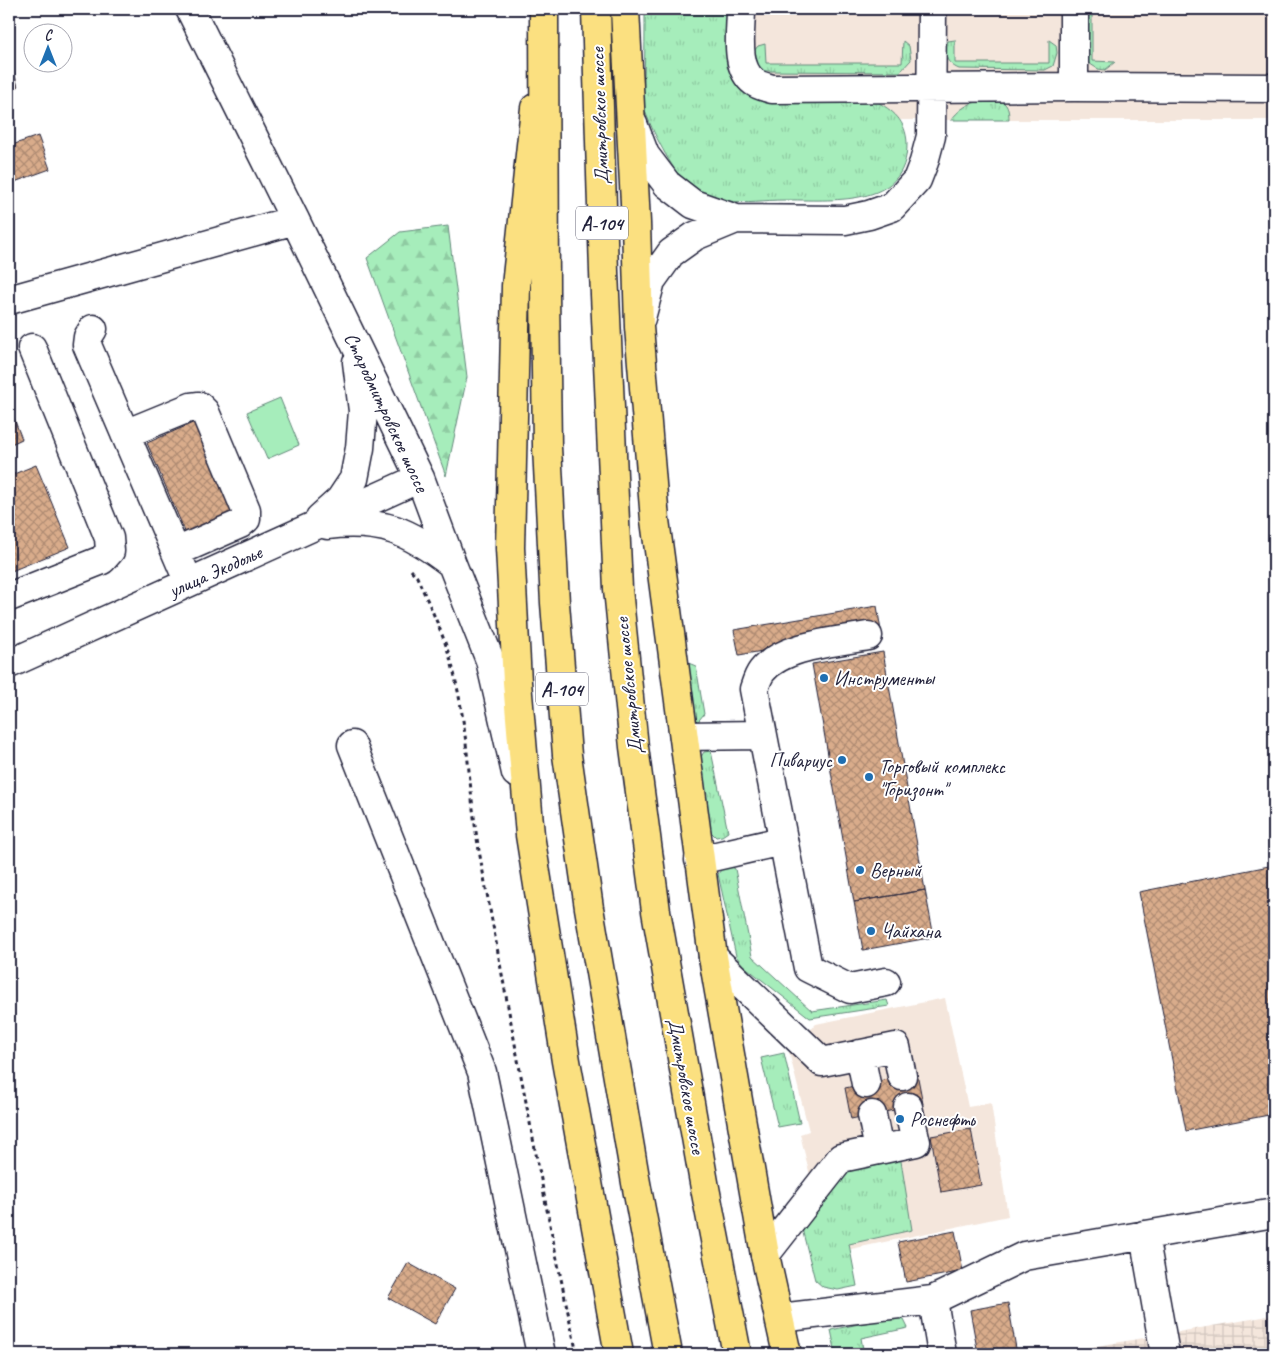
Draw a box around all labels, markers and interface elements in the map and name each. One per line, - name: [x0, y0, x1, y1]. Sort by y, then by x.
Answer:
- north arrow: [22, 22, 72, 72]
- text: С: [45, 27, 54, 44]
- street label: Дмитровское шоссе: [585, 46, 614, 185]
- road number: А-104: [576, 207, 628, 240]
- street label: Стародмитровское шоссе: [339, 328, 435, 497]
- street label: улица Экодолье: [164, 539, 267, 603]
- street label: Дмитровское шоссе: [609, 615, 648, 755]
- place label: Инструменты: [834, 666, 935, 691]
- road number: А-104: [536, 672, 588, 706]
- marker: Инструменты: [818, 672, 830, 684]
- place label: Пивариус: [770, 748, 833, 773]
- marker: Пивариус: [836, 754, 848, 766]
- place label: Торговый комплекс "Горизонт": [879, 754, 1005, 802]
- marker: Торговый комплекс "Горизонт": [863, 771, 875, 783]
- place label: Верный: [870, 858, 923, 883]
- marker: Верный: [854, 864, 866, 876]
- place label: Чайхана: [881, 919, 942, 944]
- marker: Чайхана: [865, 925, 877, 937]
- street label: Дмитровское шоссе: [662, 1016, 711, 1157]
- place label: Роснефть: [910, 1107, 976, 1132]
- marker: Роснефть: [894, 1113, 906, 1125]

